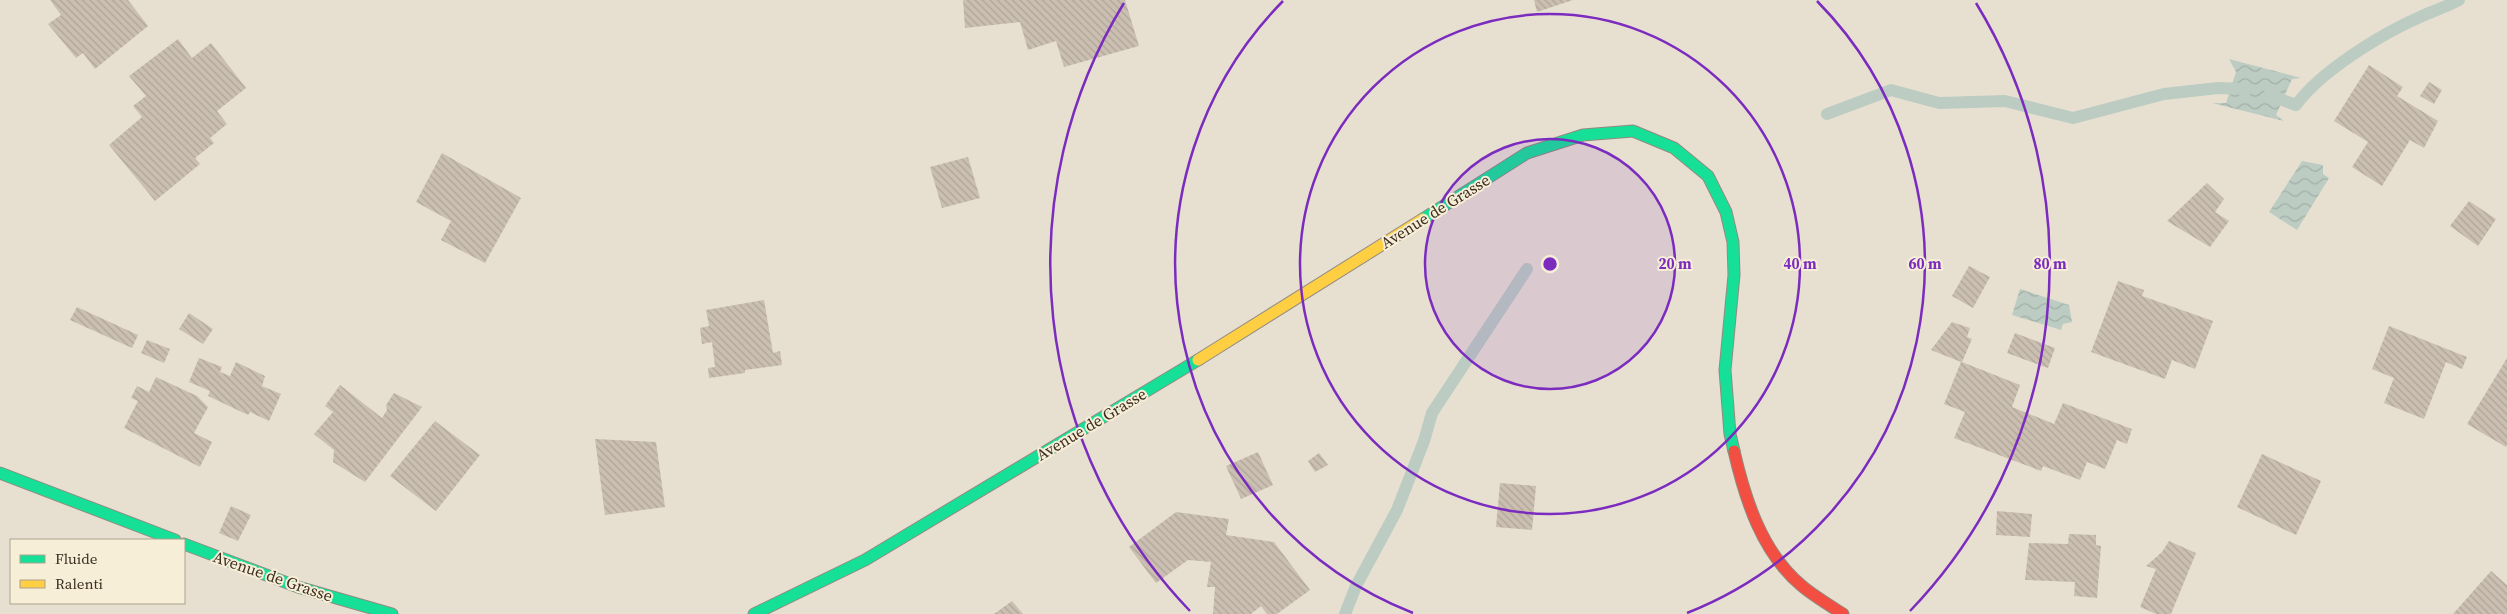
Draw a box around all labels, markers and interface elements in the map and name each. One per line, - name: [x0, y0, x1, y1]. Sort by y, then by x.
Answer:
- street label: Avenue de Grasse: [1376, 169, 1494, 253]
- text: 20 m: [1658, 253, 1692, 274]
- text: 40 m: [1783, 253, 1817, 274]
- text: 60 m: [1908, 253, 1942, 274]
- text: 80 m: [2033, 253, 2067, 274]
- centre of rings: [1541, 255, 1559, 273]
- street label: Avenue de Grasse: [1032, 382, 1150, 466]
- legend: [10, 539, 185, 604]
- street label: Avenue de Grasse: [210, 545, 336, 607]
- text: Fluide: [55, 548, 98, 569]
- text: Ralenti: [55, 573, 103, 594]

